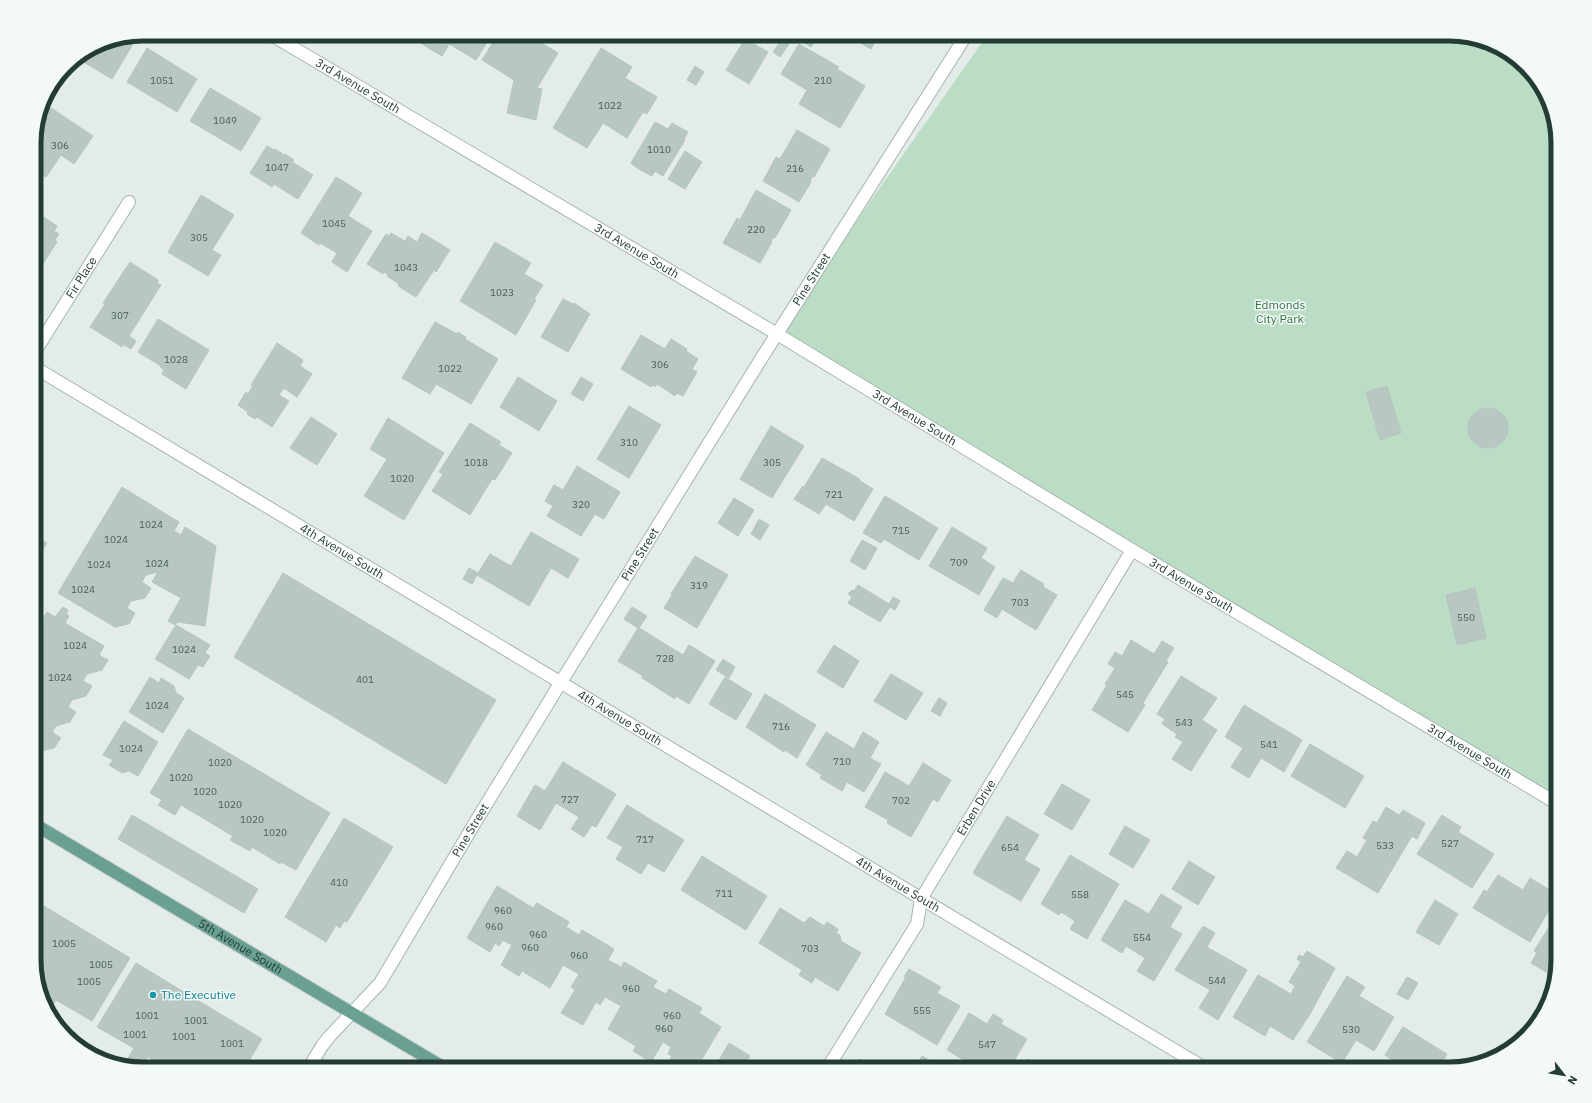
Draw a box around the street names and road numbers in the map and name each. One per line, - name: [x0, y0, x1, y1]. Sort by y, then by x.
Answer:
- street label: 3rd Avenue South: [313, 55, 403, 116]
- street label: 3rd Avenue South: [592, 220, 682, 281]
- street label: Pine Street: [789, 250, 833, 308]
- street label: Fir Place: [62, 253, 100, 301]
- street label: 3rd Avenue South: [870, 386, 960, 449]
- street label: 4th Avenue South: [297, 520, 387, 582]
- street label: Pine Street: [618, 525, 662, 583]
- street label: 3rd Avenue South: [1147, 554, 1237, 616]
- street label: 4th Avenue South: [575, 687, 665, 749]
- street label: 3rd Avenue South: [1425, 720, 1515, 782]
- street label: Erben Drive: [953, 776, 999, 838]
- street label: Pine Street: [448, 801, 492, 860]
- street label: 4th Avenue South: [853, 853, 943, 915]
- street label: 5th Avenue South: [196, 915, 285, 977]

